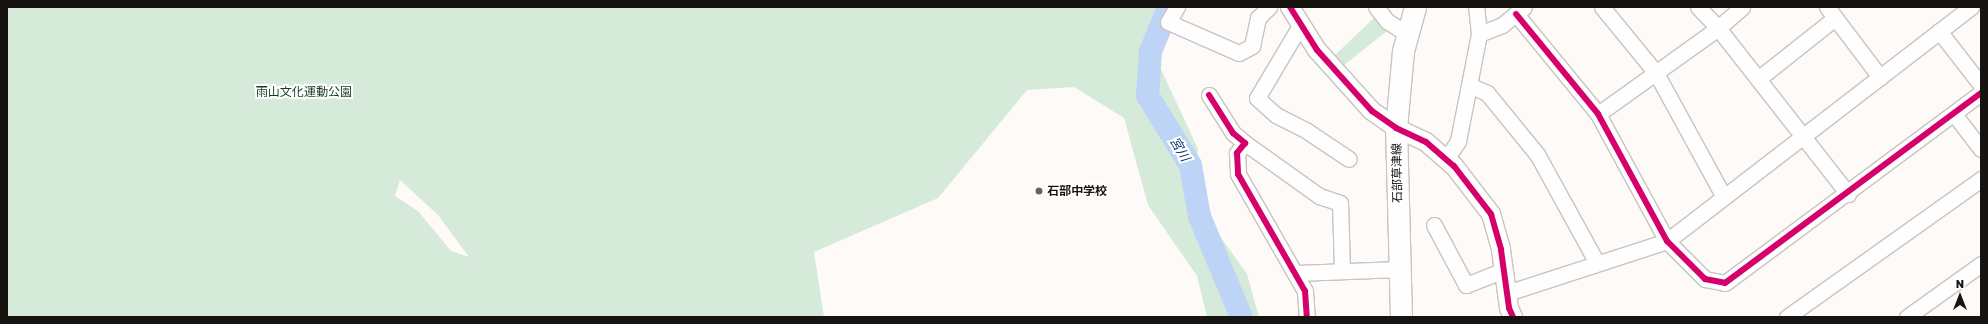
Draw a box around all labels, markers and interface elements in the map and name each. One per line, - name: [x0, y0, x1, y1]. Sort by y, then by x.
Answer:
- park label: 雨山文化運動公園: [256, 85, 352, 99]
- water label: 宮川: [1167, 134, 1193, 164]
- street label: 石部草津線: [1389, 143, 1405, 203]
- place label: 石部中学校: [1047, 184, 1107, 198]
- marker: 石部中学校: [1034, 186, 1044, 196]
- north arrow: [1940, 276, 1980, 316]
- text: N: [1956, 277, 1964, 290]

